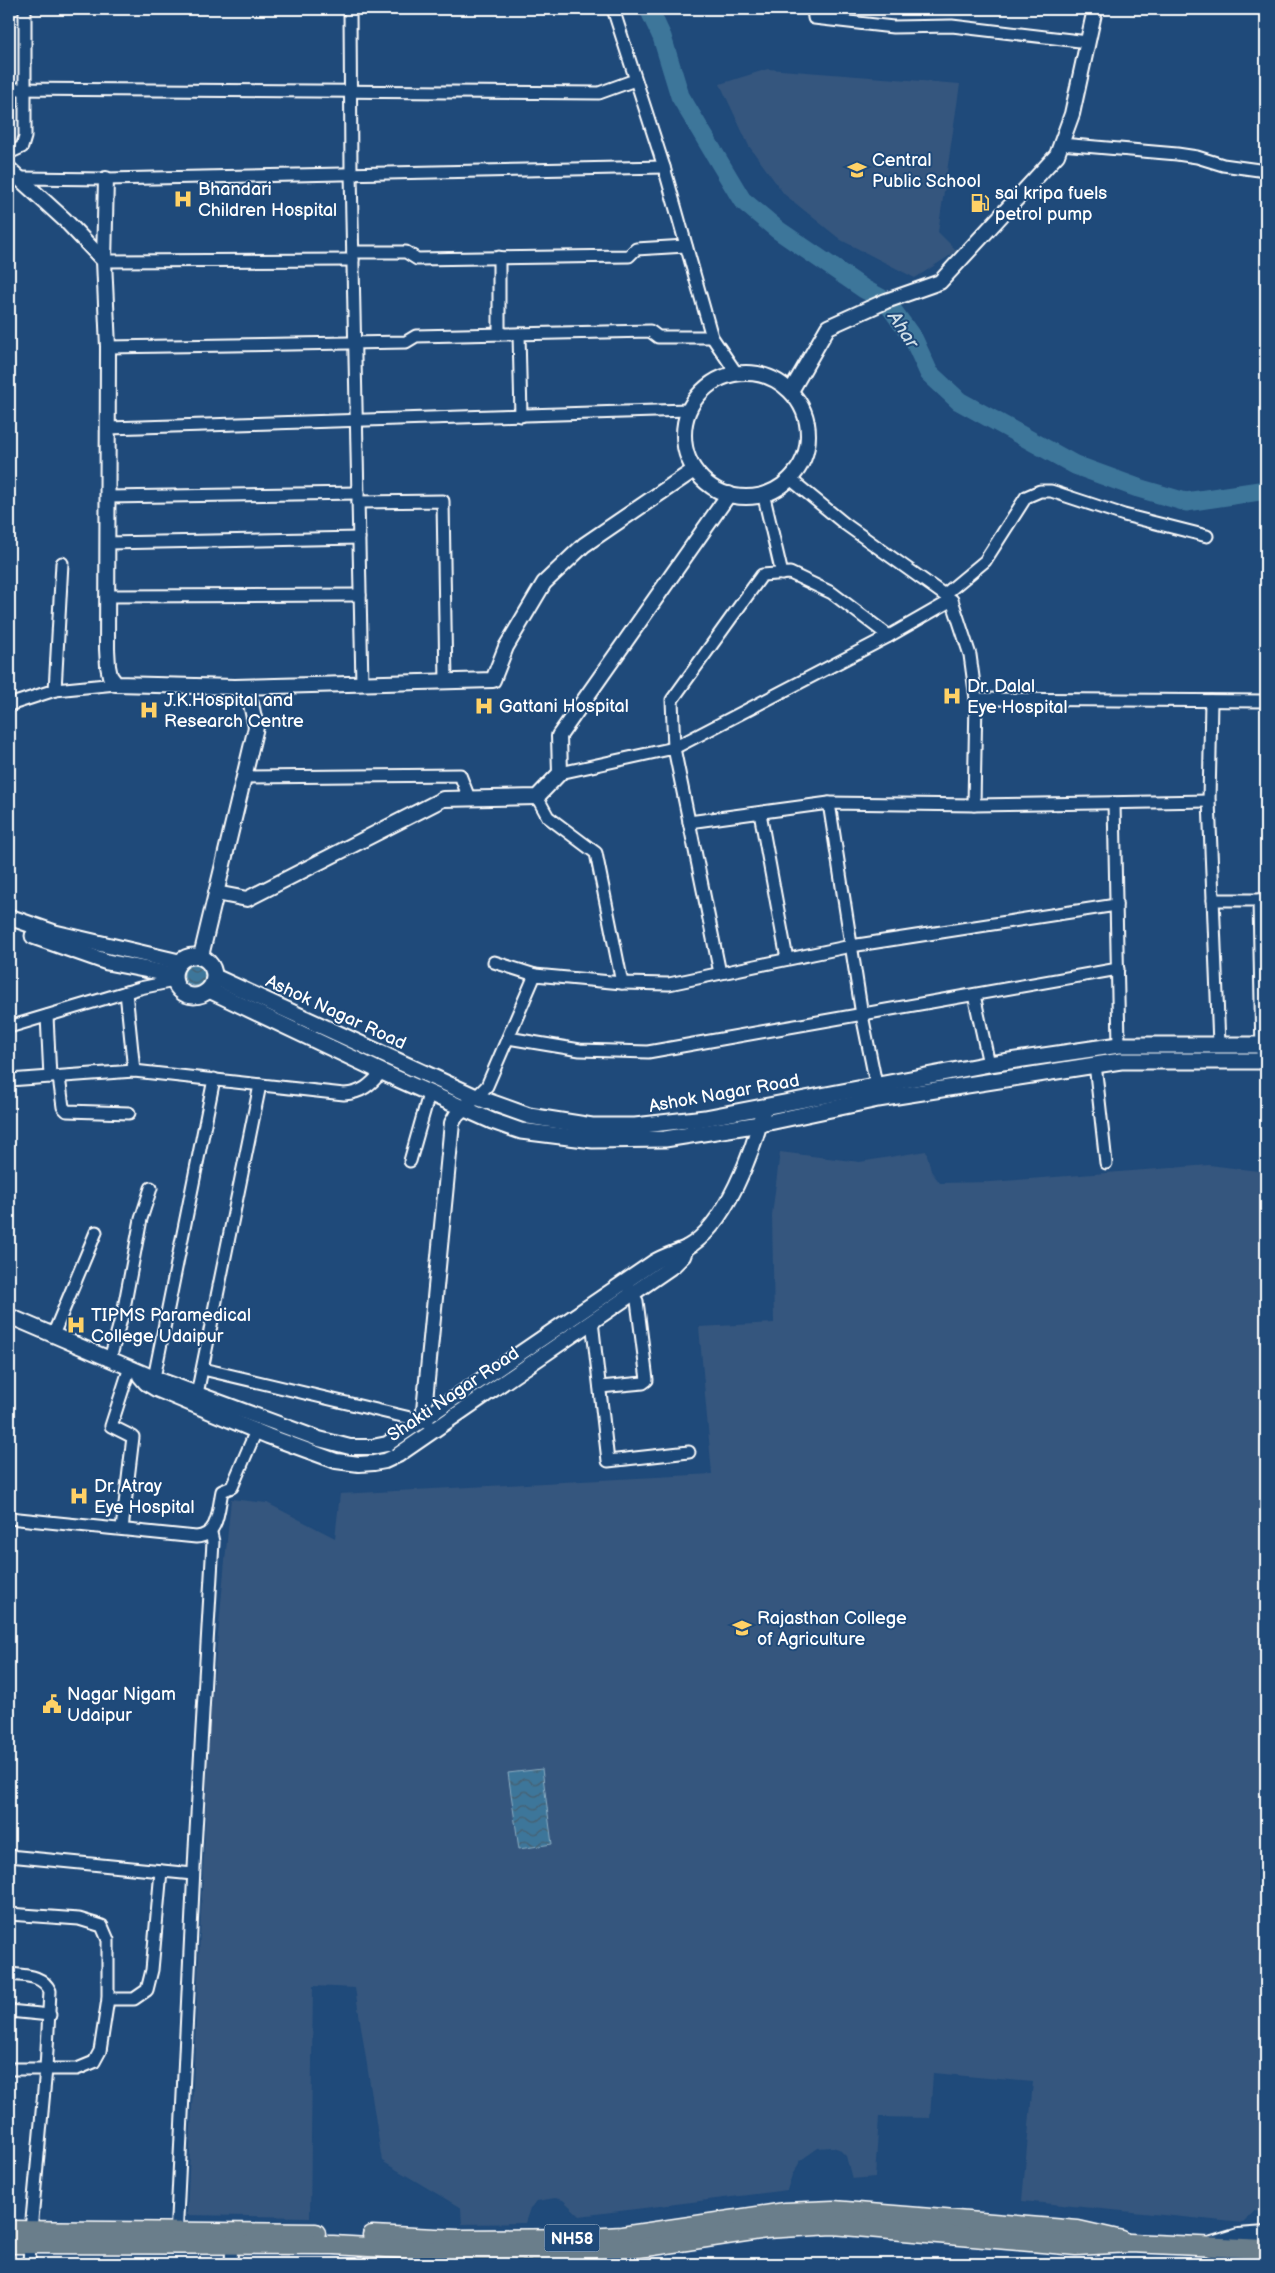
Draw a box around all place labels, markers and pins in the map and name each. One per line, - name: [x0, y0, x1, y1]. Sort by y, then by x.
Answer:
- place label: Central Public School: [872, 150, 981, 192]
- school or university icon: Central Public School: [846, 159, 868, 181]
- place label: Bhandari Children Hospital: [198, 179, 337, 221]
- place label: sai kripa fuels petrol pump: [995, 183, 1107, 225]
- hospital icon: Bhandari Children Hospital: [172, 188, 194, 210]
- fuel station icon: sai kripa fuels petrol pump: [969, 192, 991, 214]
- place label: Dr. Dalal Eye Hospital: [967, 676, 1068, 718]
- hospital icon: Dr. Dalal Eye Hospital: [941, 685, 963, 707]
- place label: J.K.Hospital and Research Centre: [164, 690, 304, 732]
- hospital icon: Gattani Hospital: [473, 695, 495, 717]
- place label: Gattani Hospital: [499, 696, 629, 717]
- hospital icon: J.K.Hospital and Research Centre: [138, 699, 160, 721]
- place label: TIPMS Paramedical College Udaipur: [91, 1305, 251, 1347]
- hospital icon: TIPMS Paramedical College Udaipur: [65, 1314, 87, 1336]
- place label: Dr. Atray Eye Hospital: [94, 1476, 195, 1518]
- hospital icon: Dr. Atray Eye Hospital: [68, 1485, 90, 1507]
- place label: Rajasthan College of Agriculture: [757, 1608, 907, 1650]
- school or university icon: Rajasthan College of Agriculture: [731, 1617, 753, 1639]
- place label: Nagar Nigam Udaipur: [67, 1684, 176, 1726]
- public building icon: Nagar Nigam Udaipur: [41, 1693, 63, 1715]

